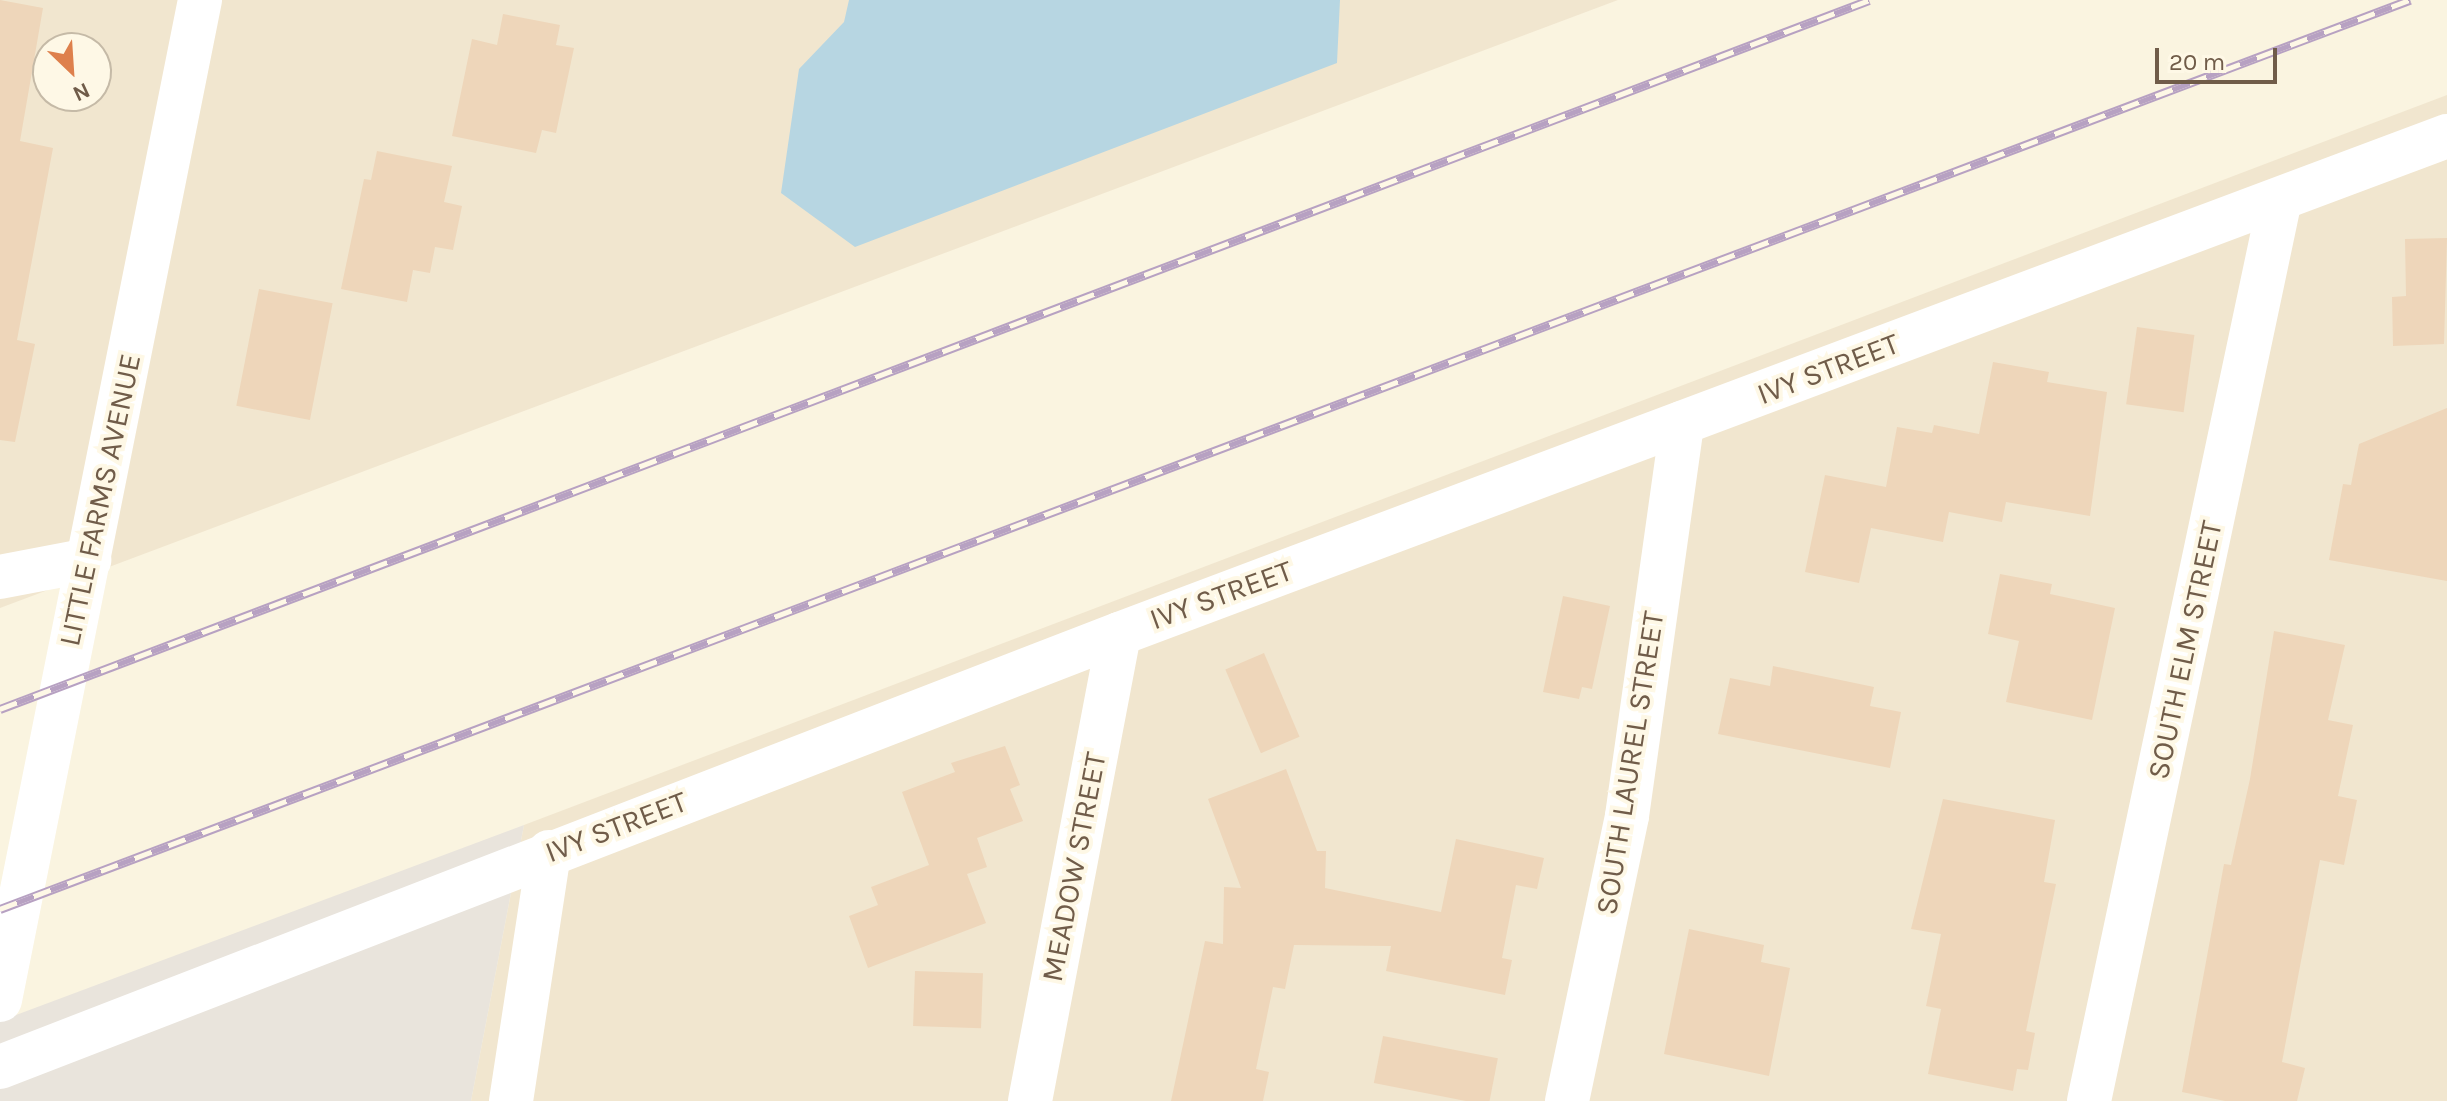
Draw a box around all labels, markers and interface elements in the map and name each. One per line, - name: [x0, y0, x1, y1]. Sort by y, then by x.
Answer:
- north arrow: [32, 32, 112, 112]
- scale bar: [2159, 32, 2281, 82]
- text: 20 m: [2169, 48, 2225, 76]
- text: N: [69, 77, 94, 107]
- street label: IVY STREET: [1752, 325, 1904, 413]
- street label: LITTLE FARMS AVENUE: [51, 351, 149, 649]
- street label: SOUTH ELM STREET: [2140, 518, 2230, 782]
- street label: IVY STREET: [1145, 553, 1297, 637]
- street label: SOUTH LAUREL STREET: [1588, 609, 1672, 917]
- street label: MEADOW STREET: [1034, 749, 1114, 985]
- street label: IVY STREET: [540, 783, 692, 871]

